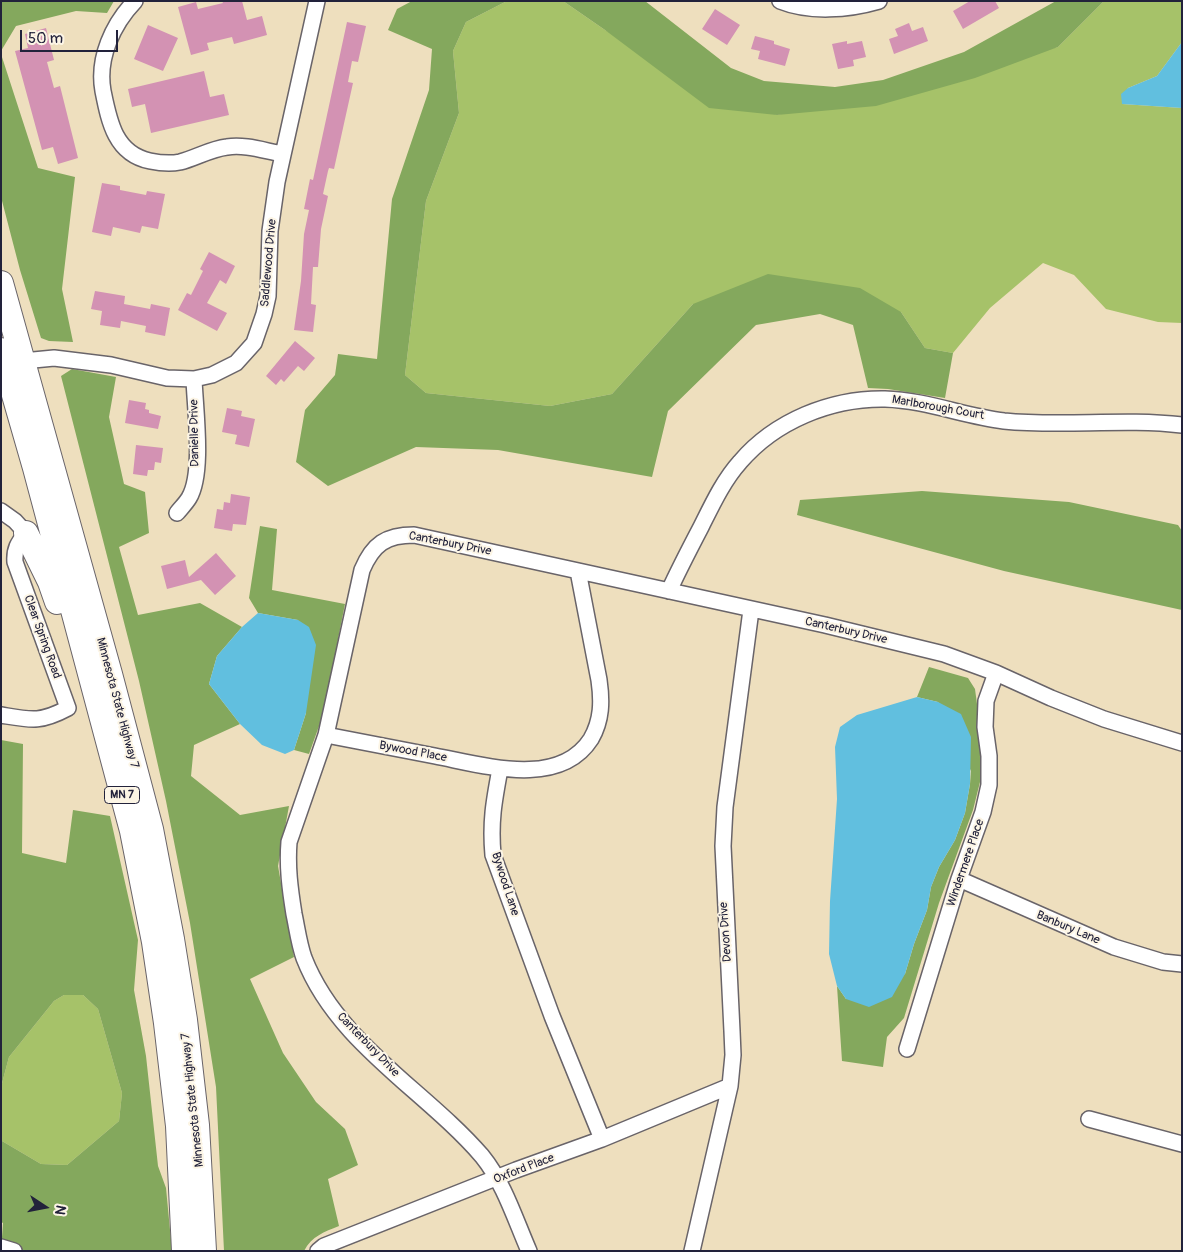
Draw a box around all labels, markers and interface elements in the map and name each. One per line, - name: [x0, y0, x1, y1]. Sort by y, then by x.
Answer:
- scale bar: [22, 20, 120, 52]
- text: 50 m: [28, 29, 63, 48]
- street label: Saddlewood Drive: [258, 218, 280, 308]
- street label: Marlborough Court: [891, 393, 985, 423]
- street label: Danielle Drive: [187, 399, 203, 467]
- street label: Canterbury Drive: [407, 529, 493, 559]
- street label: Clear Spring Road: [20, 593, 64, 681]
- street label: Canterbury Drive: [804, 615, 888, 647]
- street label: Minnesota State Highway 7: [93, 636, 141, 770]
- street label: Bywood Place: [378, 738, 448, 766]
- road number: MN 7: [104, 786, 140, 804]
- street label: Windermere Place: [944, 817, 988, 909]
- street label: Bywood Lane: [488, 850, 522, 918]
- street label: Devon Drive: [717, 901, 735, 963]
- street label: Banbury Lane: [1034, 908, 1102, 948]
- street label: Canterbury Drive: [334, 1010, 402, 1080]
- street label: Minnesota State Highway 7: [179, 1032, 207, 1168]
- street label: Oxford Place: [492, 1151, 556, 1187]
- north arrow: [20, 1182, 70, 1232]
- text: N: [51, 1204, 69, 1216]

